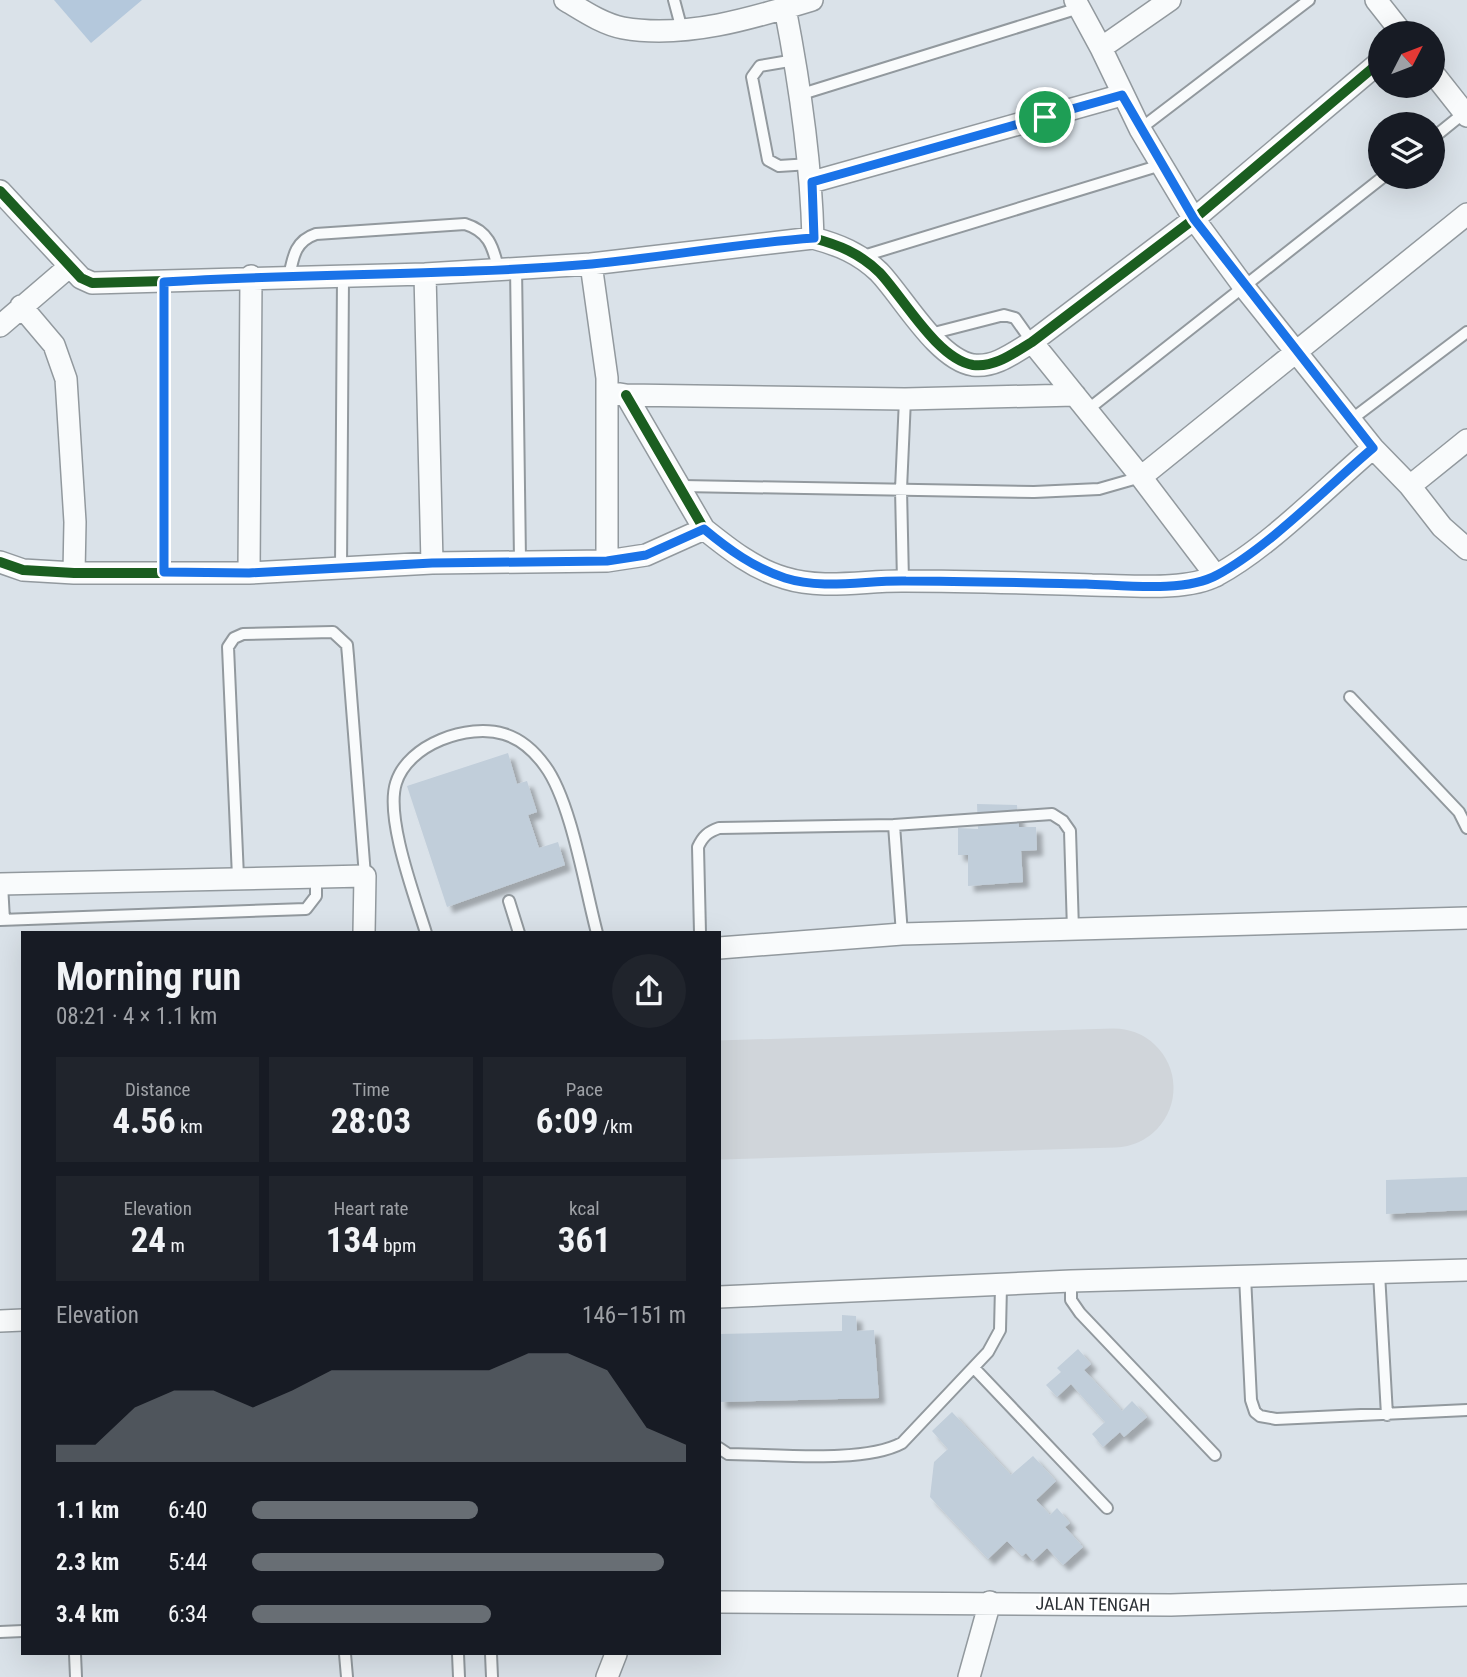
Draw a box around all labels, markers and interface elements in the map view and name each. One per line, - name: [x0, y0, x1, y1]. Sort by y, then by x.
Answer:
- north arrow: [1368, 21, 1446, 98]
- map controls: [1368, 21, 1445, 189]
- pin: [1015, 87, 1075, 147]
- icon: arrive: [1026, 98, 1064, 136]
- button: layers: [1368, 112, 1445, 189]
- button: share: [612, 954, 686, 1028]
- text: Morning run: [56, 955, 241, 999]
- text: 08:21 · 4 × 1.1 km: [56, 1003, 217, 1030]
- text: Distance: [125, 1078, 190, 1101]
- text: Time: [352, 1078, 390, 1101]
- text: Pace: [566, 1078, 603, 1101]
- text: 4.56: [112, 1101, 176, 1142]
- text: 28:03: [331, 1101, 411, 1142]
- text: 6:09: [536, 1101, 599, 1142]
- text: km: [176, 1115, 203, 1138]
- text: /km: [599, 1115, 633, 1138]
- text: Elevation: [123, 1197, 192, 1220]
- text: Heart rate: [333, 1197, 409, 1220]
- text: kcal: [569, 1197, 600, 1220]
- text: 24: [131, 1220, 166, 1261]
- text: 134: [326, 1220, 379, 1261]
- text: 361: [558, 1220, 611, 1261]
- text: m: [166, 1234, 185, 1257]
- text: bpm: [379, 1234, 416, 1257]
- text: Elevation: [56, 1302, 139, 1329]
- text: 146–151 m: [582, 1302, 686, 1329]
- text: 1.1 km: [56, 1497, 119, 1524]
- text: 6:40: [168, 1497, 207, 1524]
- text: 2.3 km: [56, 1549, 119, 1576]
- text: 5:44: [168, 1549, 207, 1576]
- street label: JALAN TENGAH: [1036, 1593, 1150, 1615]
- text: 3.4 km: [56, 1601, 119, 1628]
- text: 6:34: [168, 1601, 207, 1628]

